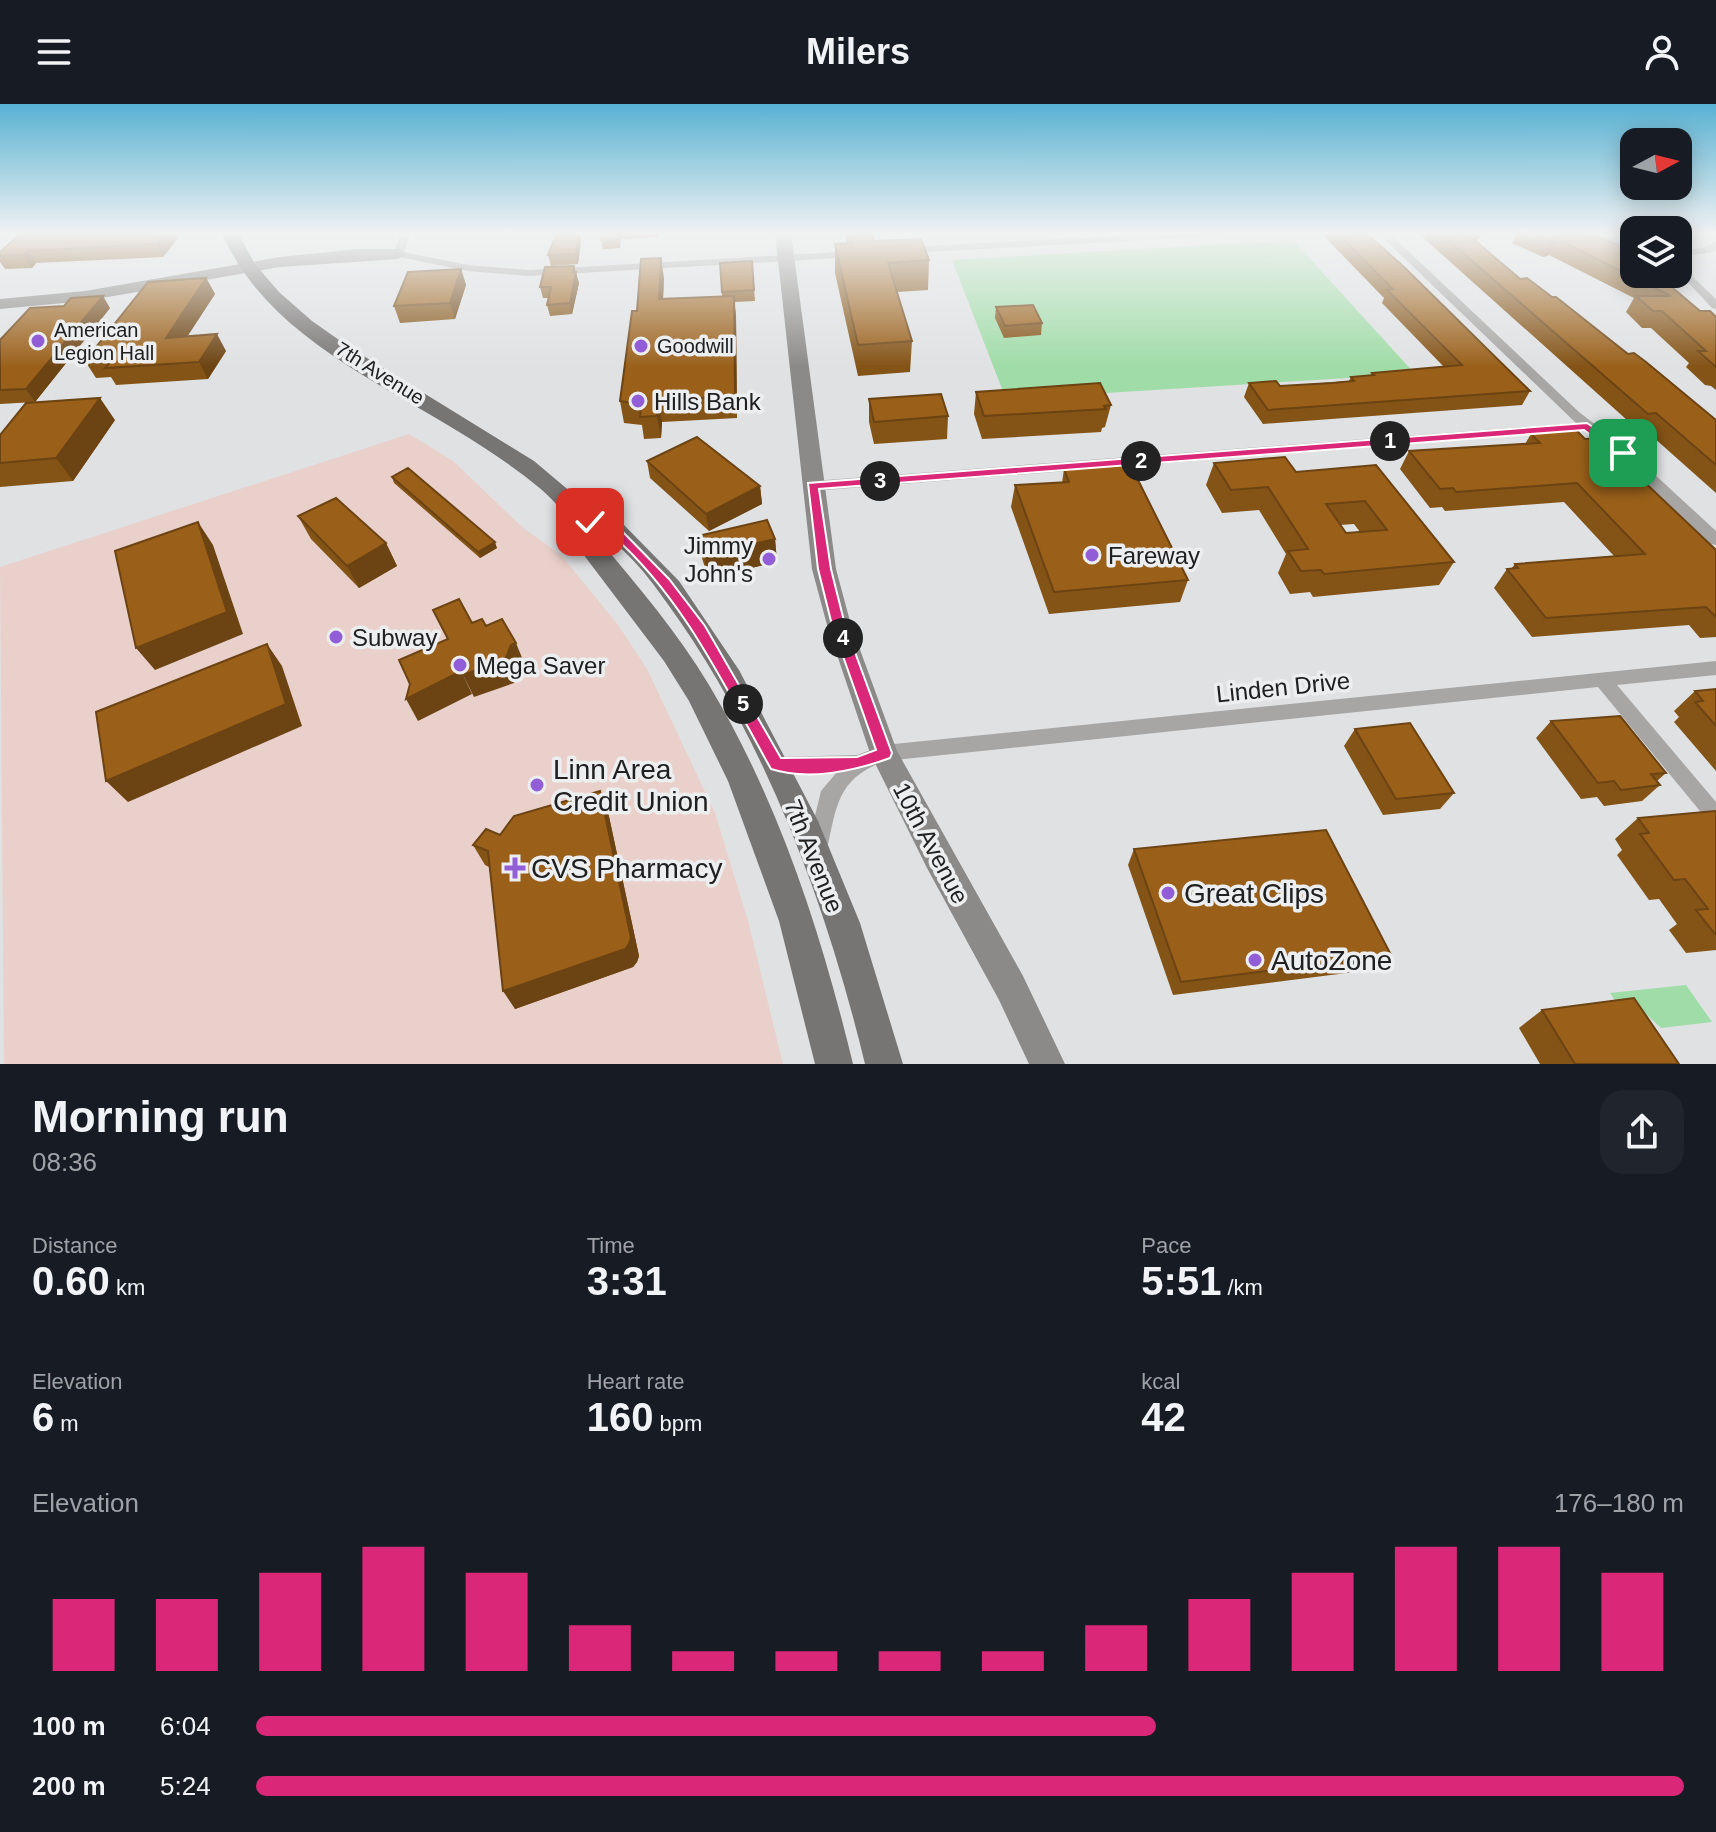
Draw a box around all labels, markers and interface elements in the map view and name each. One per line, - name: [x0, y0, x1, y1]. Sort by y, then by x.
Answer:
- icon: menu: [32, 30, 76, 74]
- icon: person: [1640, 30, 1684, 74]
- text: Milers: [806, 31, 910, 72]
- north arrow: [1620, 128, 1692, 200]
- map controls: [1620, 128, 1692, 288]
- button: layers: [1620, 216, 1692, 288]
- place label: American Legion Hall: [54, 319, 154, 364]
- marker: American Legion Hall: [29, 332, 47, 350]
- place label: Goodwill: [657, 335, 734, 357]
- street label: 7th Avenue: [332, 337, 428, 409]
- marker: Goodwill: [632, 337, 650, 355]
- place label: Hills Bank: [654, 388, 762, 415]
- marker: Hills Bank: [629, 392, 647, 410]
- pin: [1589, 419, 1657, 487]
- pin: 1: [1370, 421, 1410, 461]
- text: 1: [1384, 428, 1396, 453]
- icon: arrive: [1601, 431, 1645, 475]
- pin: 2: [1121, 441, 1161, 481]
- text: 2: [1135, 448, 1147, 473]
- pin: 3: [860, 461, 900, 501]
- text: 3: [874, 468, 886, 493]
- pin: [556, 488, 624, 556]
- icon: check: [568, 500, 612, 544]
- place label: Jimmy John's: [684, 532, 753, 587]
- place label: Fareway: [1108, 542, 1200, 569]
- marker: Fareway: [1083, 546, 1101, 564]
- marker: Jimmy John's: [760, 550, 778, 568]
- pin: 4: [823, 618, 863, 658]
- place label: Subway: [352, 624, 437, 651]
- text: 4: [837, 625, 849, 650]
- marker: Subway: [327, 628, 345, 646]
- place label: Mega Saver: [476, 652, 605, 679]
- marker: Mega Saver: [451, 656, 469, 674]
- street label: Linden Drive: [1215, 667, 1351, 707]
- pin: 5: [723, 684, 763, 724]
- text: 5: [737, 691, 749, 716]
- place label: Linn Area Credit Union: [553, 754, 709, 817]
- marker: Linn Area Credit Union: [528, 776, 546, 794]
- street label: 10th Avenue: [888, 778, 974, 908]
- street label: 7th Avenue: [779, 795, 849, 917]
- place label: CVS Pharmacy: [531, 853, 722, 884]
- marker: CVS Pharmacy: [506, 859, 524, 877]
- place label: Great Clips: [1184, 878, 1324, 909]
- marker: Great Clips: [1159, 884, 1177, 902]
- place label: AutoZone: [1271, 945, 1392, 976]
- marker: AutoZone: [1246, 951, 1264, 969]
- button: share: [1600, 1090, 1684, 1174]
- text: Morning run: [32, 1092, 289, 1141]
- text: 08:36: [32, 1147, 97, 1177]
- text: Distance: [32, 1233, 118, 1258]
- text: Time: [587, 1233, 635, 1258]
- text: Pace: [1141, 1233, 1191, 1258]
- text: 0.60: [32, 1259, 110, 1303]
- text: 3:31: [587, 1259, 667, 1303]
- text: 5:51: [1141, 1259, 1221, 1303]
- text: km: [110, 1275, 145, 1300]
- text: /km: [1221, 1275, 1263, 1300]
- text: Elevation: [32, 1369, 123, 1394]
- text: Heart rate: [587, 1369, 684, 1394]
- text: kcal: [1141, 1369, 1180, 1394]
- text: 6: [32, 1395, 54, 1439]
- text: 160: [587, 1395, 653, 1439]
- text: 42: [1141, 1395, 1186, 1439]
- text: m: [54, 1411, 79, 1436]
- text: bpm: [653, 1411, 702, 1436]
- text: Elevation: [32, 1488, 139, 1518]
- text: 176–180 m: [1554, 1488, 1684, 1518]
- text: 100 m: [32, 1711, 106, 1741]
- text: 6:04: [160, 1711, 211, 1741]
- text: 200 m: [32, 1771, 106, 1801]
- text: 5:24: [160, 1771, 211, 1801]

